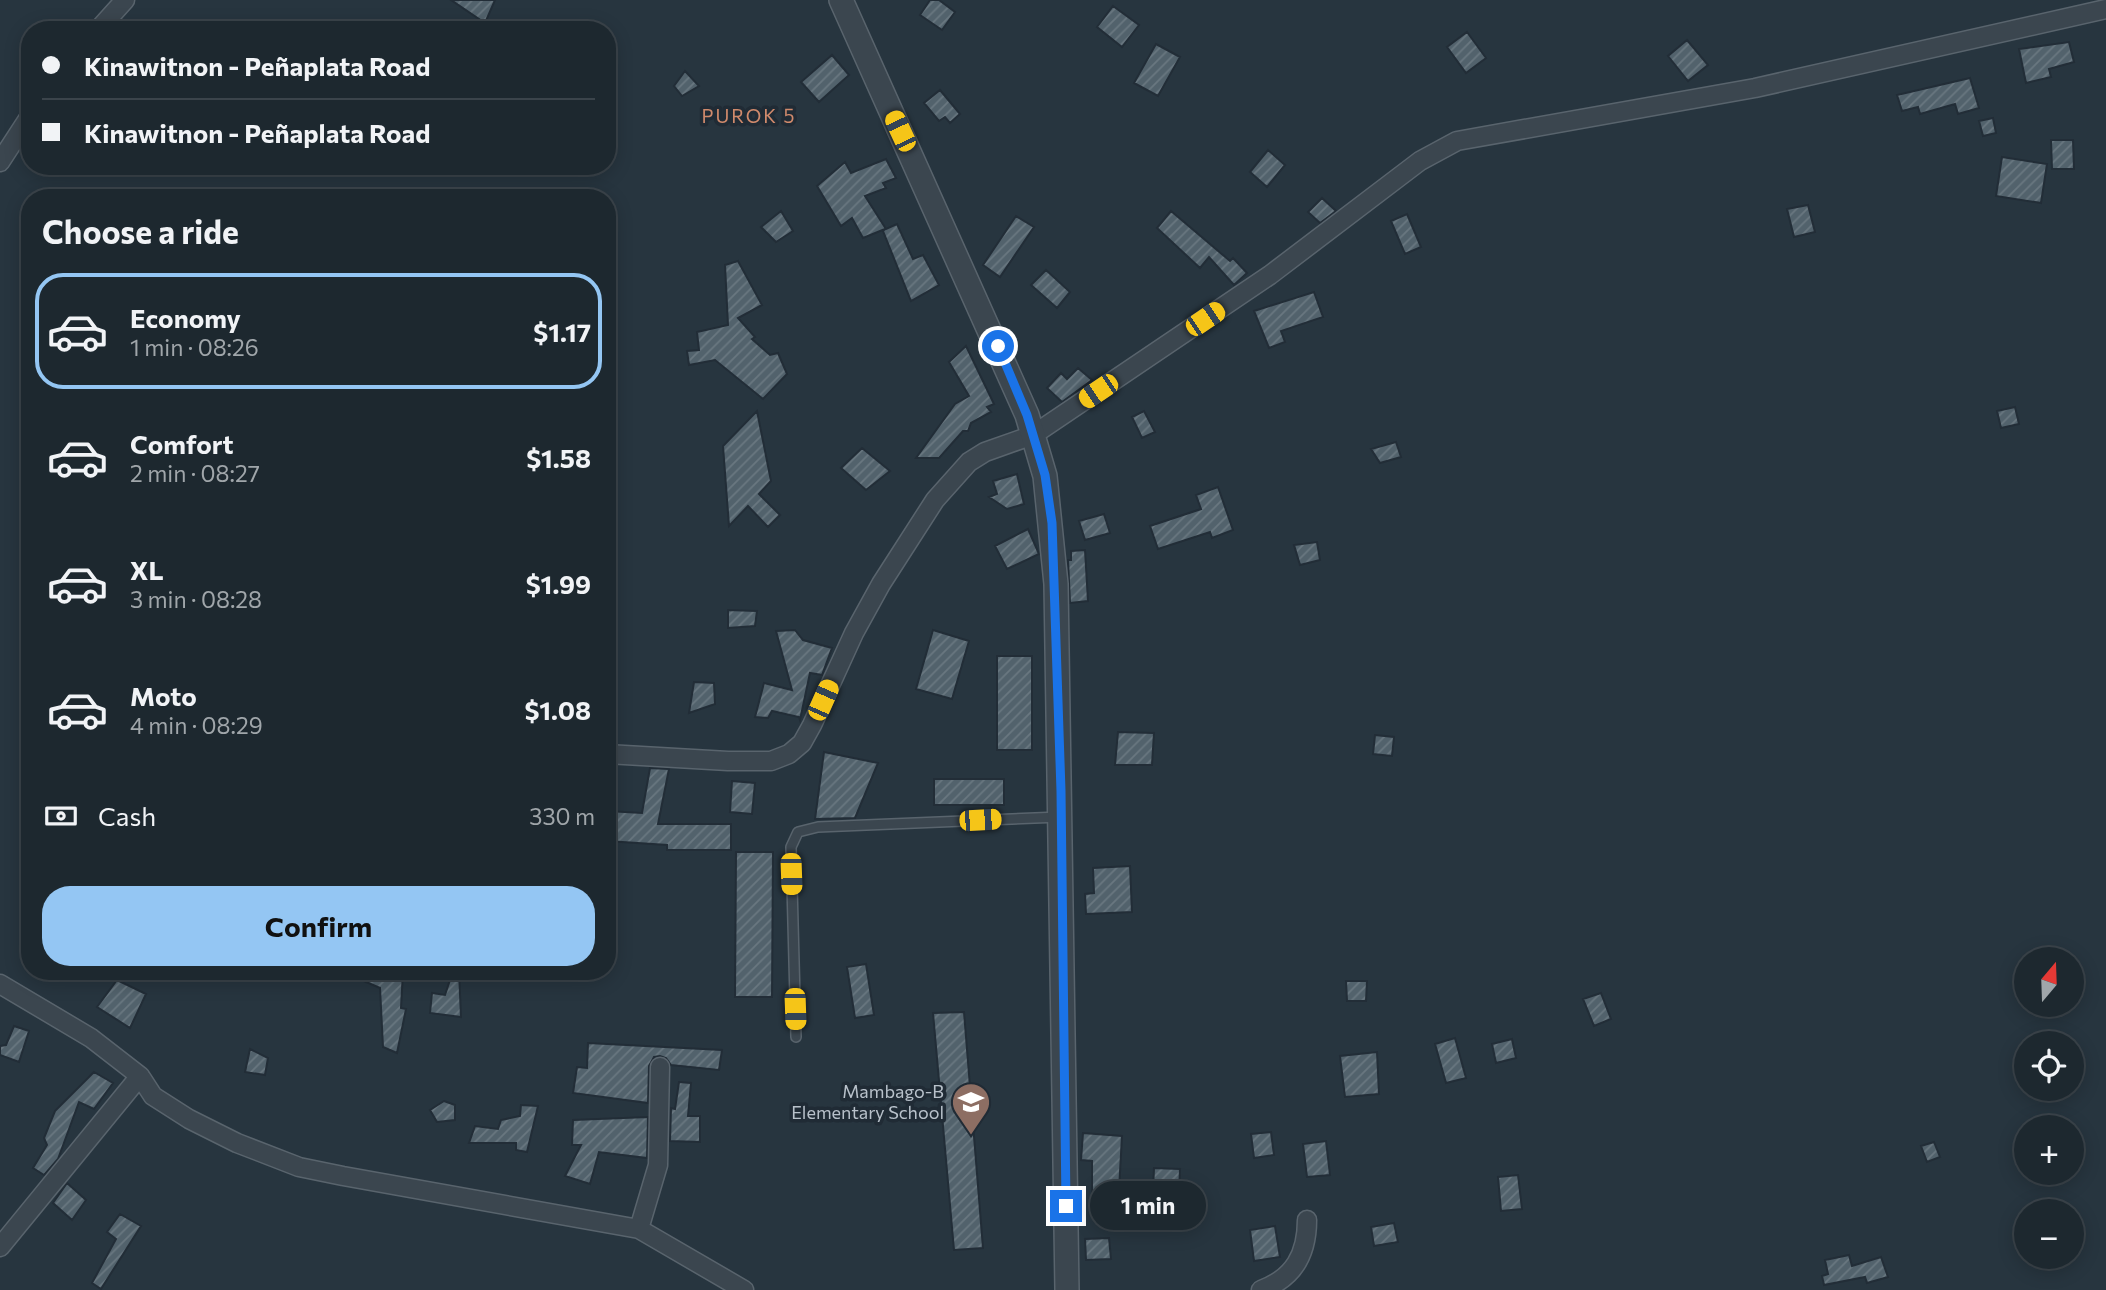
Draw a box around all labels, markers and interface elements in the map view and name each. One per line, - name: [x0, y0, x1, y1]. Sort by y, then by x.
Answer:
- text: Kinawitnon - Peñaplata Road: [84, 50, 431, 81]
- district label: PUROK 5: [701, 104, 797, 127]
- car: [882, 108, 919, 154]
- text: Kinawitnon - Peñaplata Road: [84, 117, 431, 148]
- text: Choose a ride: [42, 211, 239, 251]
- car: [1182, 299, 1229, 339]
- icon: car: [46, 300, 109, 363]
- text: Economy: [130, 302, 241, 333]
- text: $1.17: [533, 316, 591, 347]
- route start: [982, 330, 1014, 362]
- text: 1 min · 08:26: [130, 333, 259, 361]
- car: [1075, 371, 1122, 411]
- icon: car: [46, 426, 109, 489]
- text: Comfort: [130, 428, 233, 459]
- text: $1.58: [526, 442, 591, 473]
- text: 2 min · 08:27: [130, 459, 260, 487]
- icon: car: [46, 552, 109, 615]
- text: XL: [130, 554, 164, 585]
- text: $1.99: [526, 568, 591, 599]
- text: 3 min · 08:28: [130, 585, 262, 613]
- car: [805, 677, 842, 723]
- icon: car: [46, 678, 109, 741]
- text: Moto: [130, 680, 197, 711]
- text: $1.08: [524, 694, 591, 725]
- text: 4 min · 08:29: [130, 711, 263, 739]
- icon: cash: [42, 797, 80, 835]
- text: Cash: [98, 800, 156, 831]
- text: 330 m: [529, 802, 595, 830]
- car: [959, 808, 1002, 832]
- car: [780, 853, 803, 895]
- button: Confirm: [42, 886, 595, 966]
- north arrow: [2014, 947, 2084, 1017]
- map controls: [2014, 947, 2084, 1269]
- car: [784, 988, 807, 1030]
- button: locate: [2014, 1031, 2084, 1101]
- place label: Mambago-B Elementary School: [791, 1080, 944, 1123]
- school or university icon: Mambago-B Elementary School: [950, 1081, 992, 1136]
- button: +: [2014, 1115, 2084, 1185]
- callout: 1 min: [1090, 1182, 1206, 1230]
- route end: [1050, 1190, 1082, 1222]
- text: 1 min: [1121, 1191, 1175, 1219]
- button: −: [2014, 1199, 2084, 1269]

